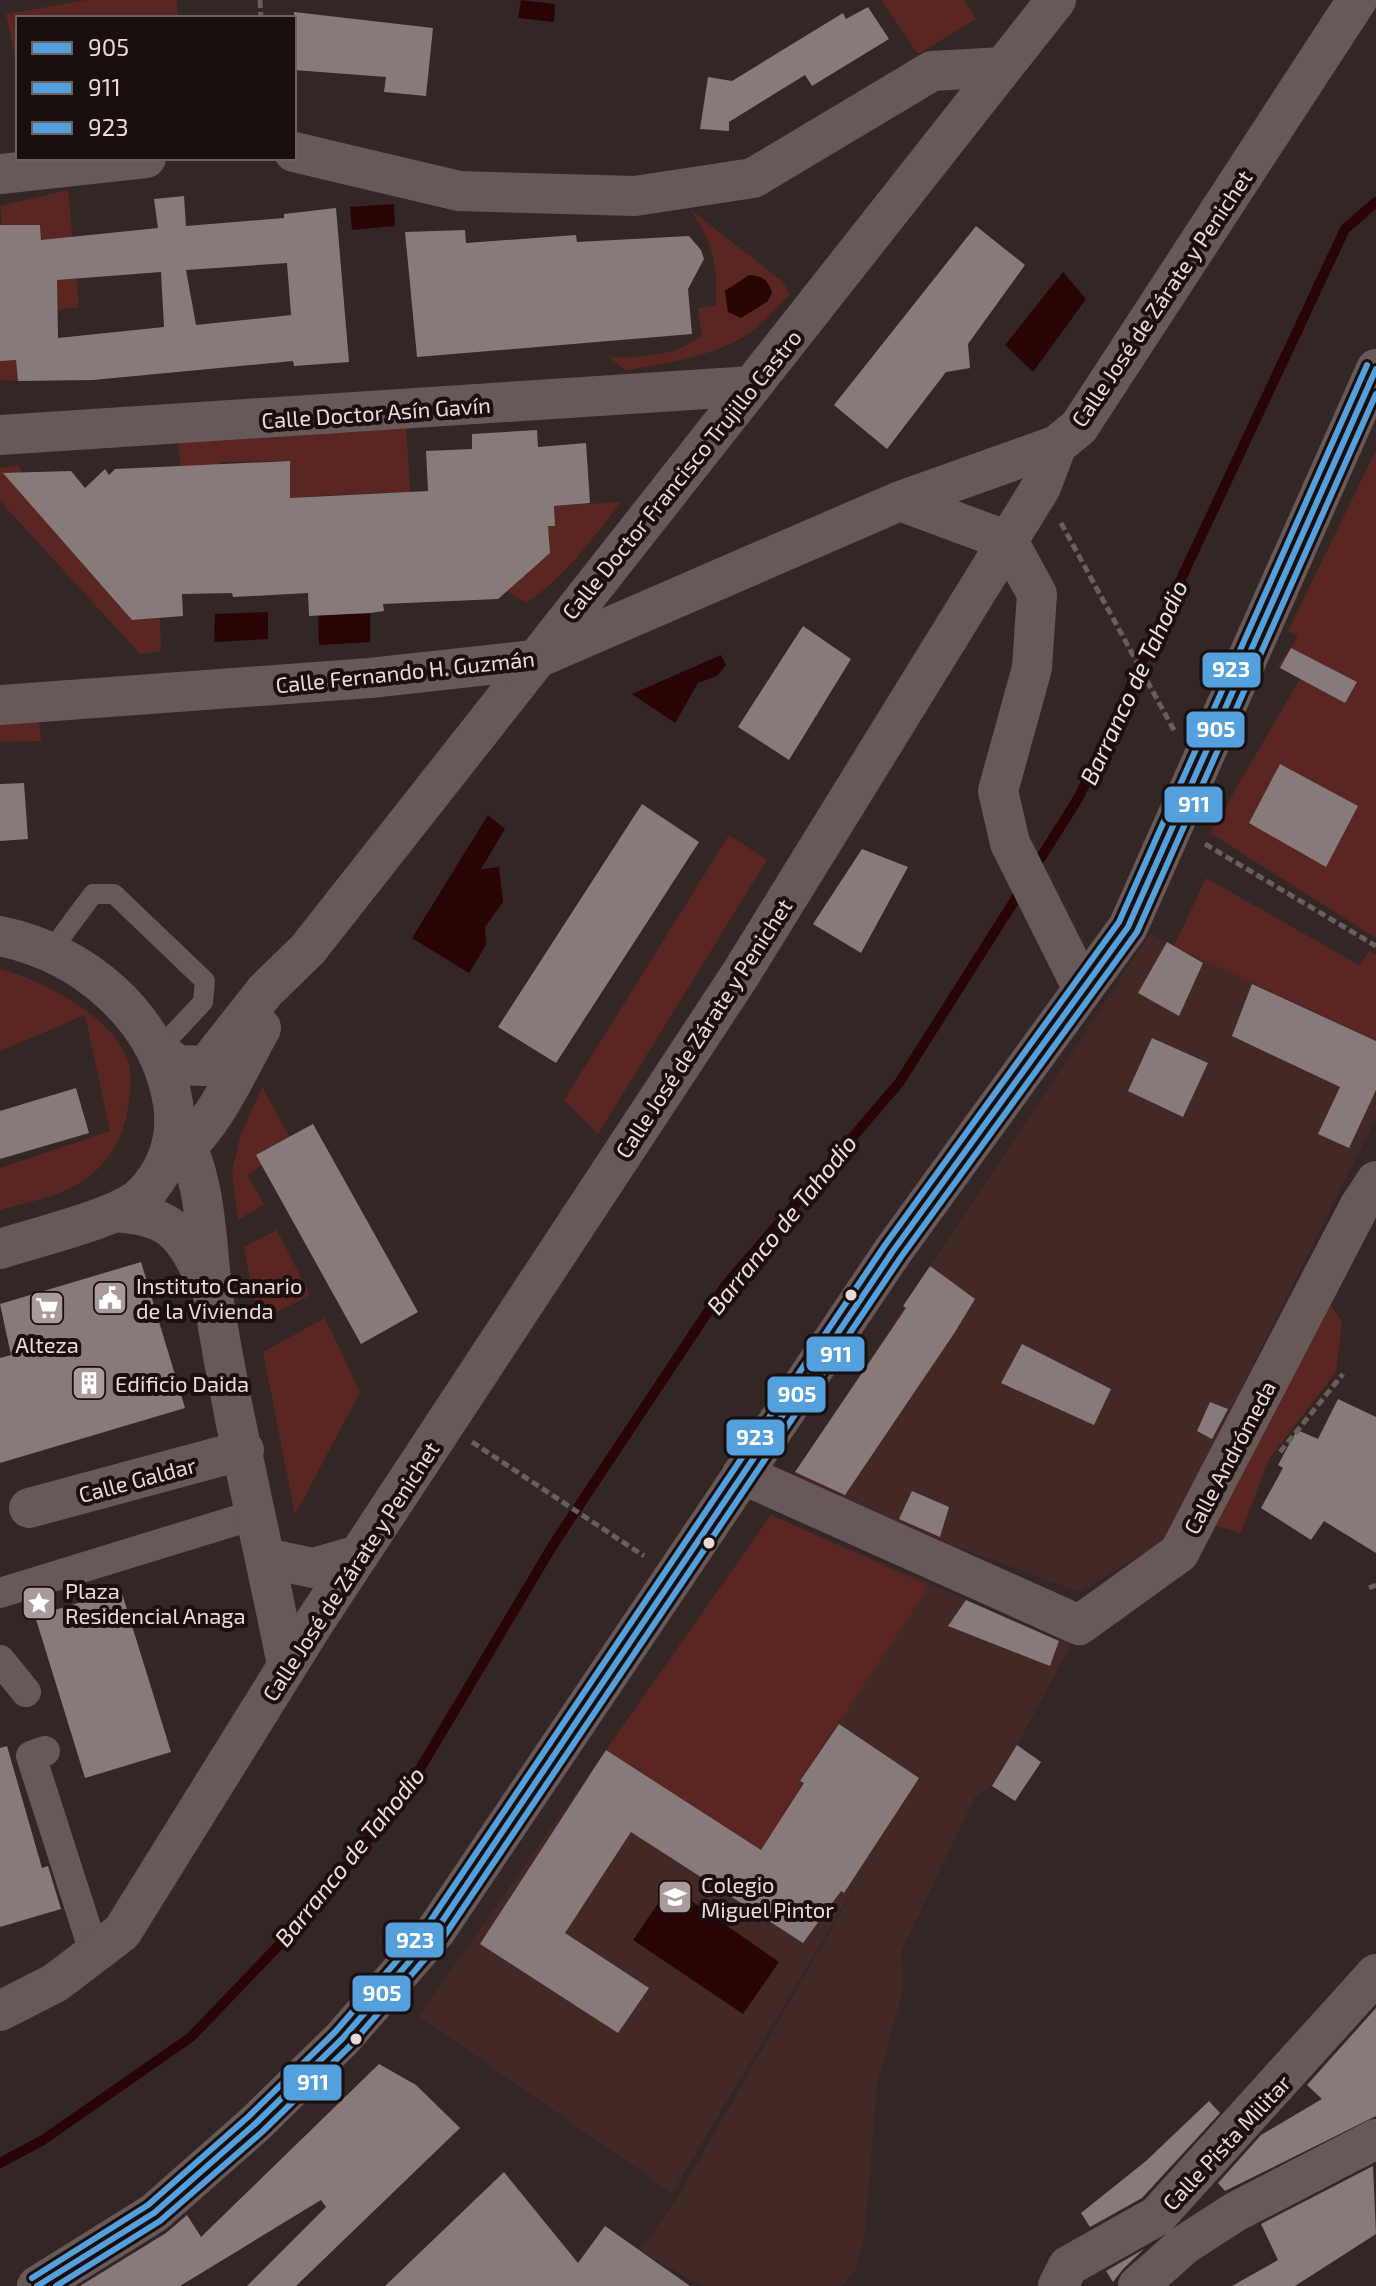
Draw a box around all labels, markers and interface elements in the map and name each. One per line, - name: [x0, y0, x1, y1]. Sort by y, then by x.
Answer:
- legend: [16, 16, 296, 160]
- text: 905: [88, 32, 129, 61]
- text: 911: [88, 72, 121, 101]
- text: 923: [88, 112, 129, 141]
- street label: Calle José de Zárate y Penichet: [1065, 165, 1257, 431]
- street label: Calle Doctor Francisco Trujillo Castro: [556, 324, 807, 625]
- street label: Calle Doctor Asín Gavín: [261, 391, 491, 433]
- water label: Barranco de Tahodio: [1073, 575, 1193, 789]
- street label: Calle Fernando H. Guzmán: [274, 644, 536, 698]
- line badge: 923: [1201, 651, 1262, 689]
- text: 923: [1212, 655, 1250, 681]
- line badge: 905: [1185, 710, 1246, 749]
- text: 905: [1196, 715, 1236, 741]
- line badge: 911: [1163, 785, 1224, 824]
- text: 911: [1178, 790, 1210, 816]
- street label: Calle José de Zárate y Penichet: [609, 893, 797, 1163]
- water label: Barranco de Tahodio: [700, 1128, 862, 1320]
- place label: Instituto Canario de la Vivienda: [136, 1272, 303, 1323]
- public building icon: Instituto Canario de la Vivienda: [91, 1279, 129, 1317]
- unlabelled marker: [843, 1287, 859, 1303]
- supermarket icon: Alteza: [28, 1289, 66, 1327]
- place label: Alteza: [15, 1331, 79, 1357]
- line badge: 911: [805, 1335, 866, 1373]
- text: 911: [820, 1340, 852, 1366]
- building icon: Edificio Daida: [70, 1364, 108, 1402]
- place label: Edificio Daida: [115, 1370, 249, 1396]
- line badge: 905: [766, 1375, 827, 1414]
- street label: Calle Andrómeda: [1178, 1376, 1280, 1538]
- text: 905: [777, 1380, 817, 1406]
- line badge: 923: [725, 1418, 786, 1457]
- text: 923: [736, 1423, 774, 1449]
- street label: Calle José de Zárate y Penichet: [256, 1436, 444, 1706]
- street label: Calle Galdar: [76, 1451, 199, 1507]
- unlabelled marker: [701, 1535, 717, 1551]
- place label: Plaza Residencial Anaga: [65, 1577, 246, 1628]
- place icon: Plaza Residencial Anaga: [20, 1584, 58, 1622]
- water label: Barranco de Tahodio: [268, 1760, 430, 1952]
- place label: Colegio Miguel Pintor: [701, 1871, 834, 1922]
- school or university icon: Colegio Miguel Pintor: [656, 1878, 694, 1916]
- line badge: 923: [384, 1921, 445, 1959]
- text: 923: [396, 1926, 434, 1952]
- line badge: 905: [351, 1974, 412, 2013]
- text: 905: [362, 1979, 402, 2005]
- unlabelled marker: [348, 2031, 364, 2047]
- line badge: 911: [282, 2063, 343, 2102]
- text: 911: [297, 2068, 329, 2094]
- street label: Calle Pista Militar: [1157, 2069, 1295, 2215]

